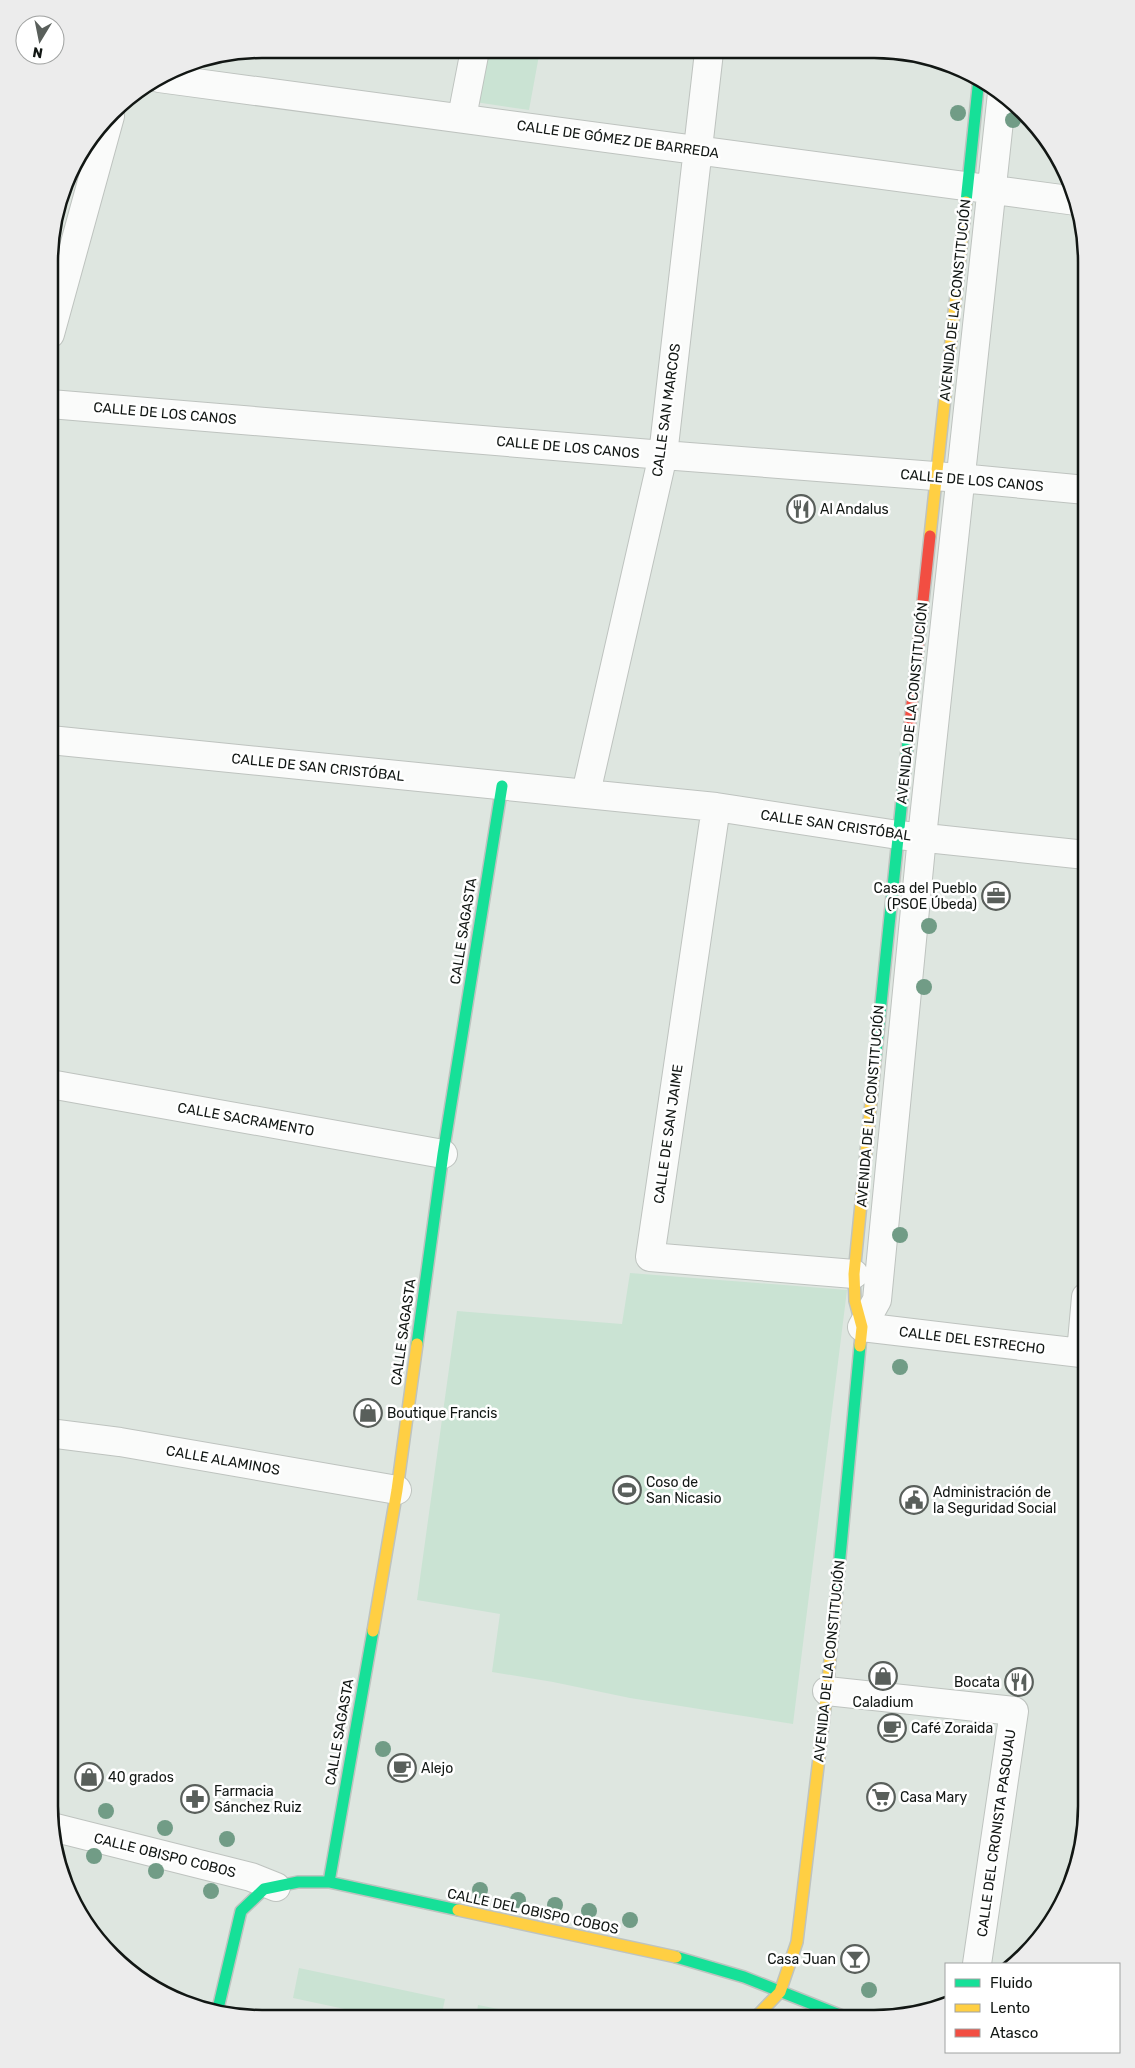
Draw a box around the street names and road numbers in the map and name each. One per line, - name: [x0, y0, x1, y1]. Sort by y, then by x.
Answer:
- street label: CALLE DE GÓMEZ DE BARREDA: [516, 116, 721, 162]
- street label: AVENIDA DE LA CONSTITUCIÓN: [935, 198, 975, 402]
- street label: CALLE SAN MARCOS: [649, 342, 684, 478]
- street label: CALLE DE LOS CANOS: [93, 399, 238, 428]
- street label: CALLE DE LOS CANOS: [496, 433, 641, 462]
- street label: CALLE DE LOS CANOS: [900, 466, 1045, 495]
- street label: AVENIDA DE LA CONSTITUCIÓN: [892, 601, 932, 805]
- street label: CALLE DE SAN CRISTÓBAL: [231, 749, 405, 785]
- street label: CALLE SAN CRISTÓBAL: [759, 805, 913, 845]
- street label: CALLE SAGASTA: [447, 876, 480, 986]
- street label: AVENIDA DE LA CONSTITUCIÓN: [852, 1004, 888, 1208]
- street label: CALLE DE SAN JAIME: [650, 1063, 687, 1205]
- street label: CALLE SACRAMENTO: [176, 1099, 316, 1140]
- street label: CALLE SAGASTA: [388, 1277, 419, 1387]
- street label: CALLE DEL ESTRECHO: [898, 1323, 1046, 1358]
- street label: CALLE ALAMINOS: [165, 1442, 281, 1479]
- street label: AVENIDA DE LA CONSTITUCIÓN: [809, 1559, 849, 1763]
- street label: CALLE SAGASTA: [322, 1677, 357, 1787]
- street label: CALLE DEL CRONISTA PASQUAU: [974, 1728, 1019, 1938]
- street label: CALLE OBISPO COBOS: [92, 1830, 238, 1881]
- street label: CALLE DEL OBISPO COBOS: [446, 1885, 621, 1938]

